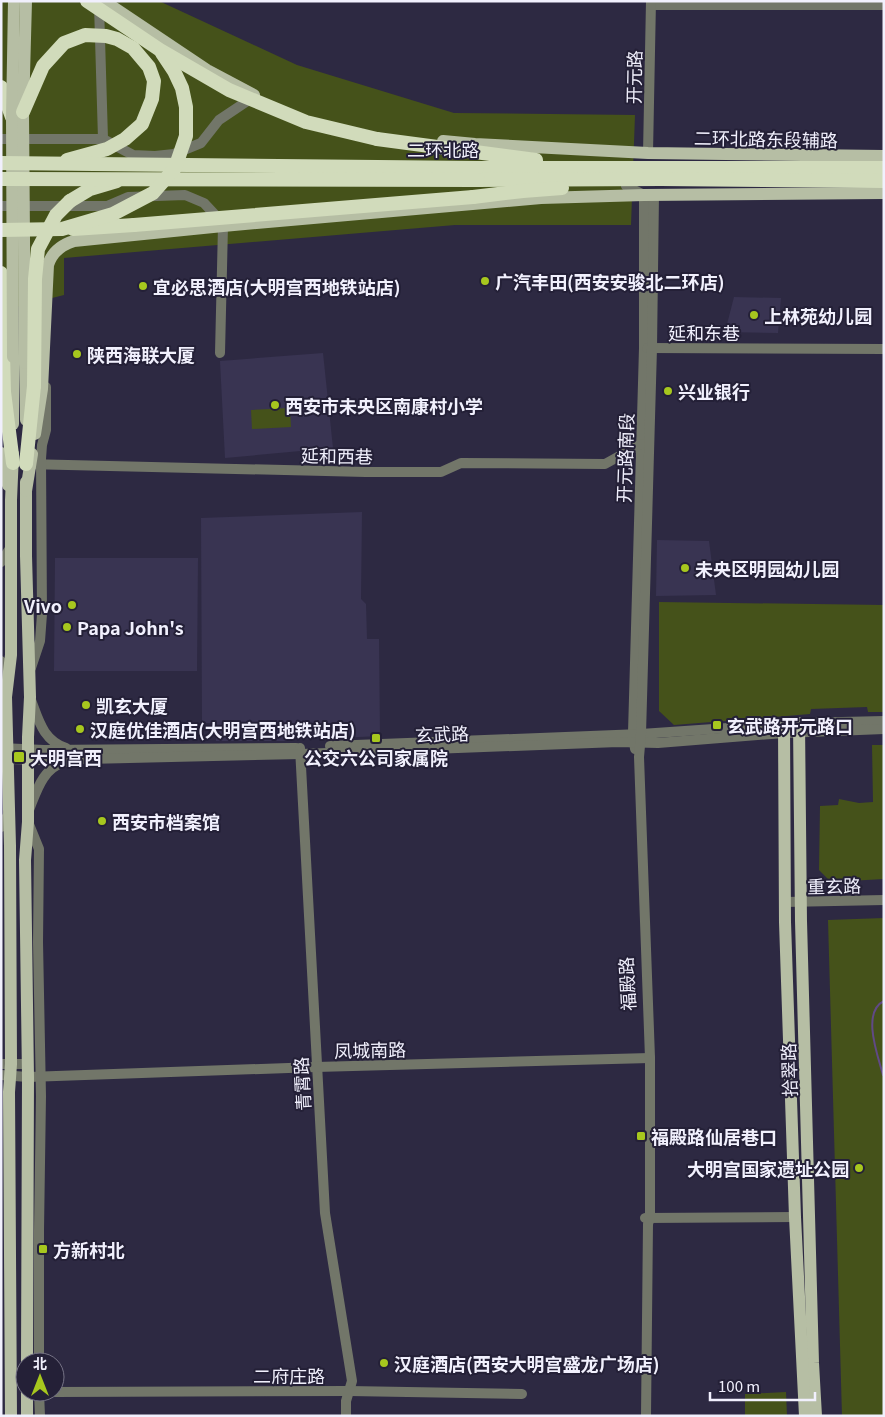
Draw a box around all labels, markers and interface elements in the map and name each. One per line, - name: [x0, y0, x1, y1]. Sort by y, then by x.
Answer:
- street label: 开元路: [620, 50, 646, 104]
- street label: 二环北路东段辅路: [694, 124, 838, 152]
- street label: 二环北路: [407, 136, 479, 162]
- place label: 广汽丰田(西安安骏北二环店): [495, 268, 725, 294]
- place label: 宜必思酒店(大明宫西地铁站店): [153, 273, 401, 299]
- marker: 广汽丰田(西安安骏北二环店): [479, 275, 491, 287]
- marker: 宜必思酒店(大明宫西地铁站店): [137, 280, 149, 292]
- place label: 上林苑幼儿园: [764, 302, 872, 328]
- marker: 上林苑幼儿园: [748, 309, 760, 321]
- street label: 延和东巷: [668, 319, 740, 345]
- place label: 陕西海联大厦: [87, 341, 195, 367]
- marker: 陕西海联大厦: [71, 348, 83, 360]
- place label: 兴业银行: [678, 378, 750, 404]
- marker: 兴业银行: [662, 385, 674, 397]
- place label: 西安市未央区南康村小学: [285, 392, 483, 418]
- marker: 西安市未央区南康村小学: [269, 399, 281, 411]
- street label: 开元路南段: [609, 413, 639, 503]
- street label: 延和西巷: [301, 441, 373, 469]
- place label: 未央区明园幼儿园: [695, 555, 839, 581]
- marker: 未央区明园幼儿园: [679, 562, 691, 574]
- place label: Vivo: [23, 592, 62, 618]
- marker: Vivo: [66, 599, 78, 611]
- place label: Papa John's: [77, 614, 184, 640]
- marker: Papa John's: [61, 621, 73, 633]
- place label: 凯玄大厦: [96, 692, 168, 718]
- marker: 凯玄大厦: [80, 699, 92, 711]
- place label: 玄武路开元路口: [727, 712, 853, 738]
- place label: 汉庭优佳酒店(大明宫西地铁站店): [90, 716, 356, 742]
- street label: 玄武路: [415, 719, 469, 747]
- marker: 玄武路开元路口: [711, 719, 723, 731]
- marker: 汉庭优佳酒店(大明宫西地铁站店): [74, 723, 86, 735]
- marker: 公交六公司家属院: [370, 732, 382, 744]
- place label: 大明宫西: [30, 744, 102, 770]
- place label: 公交六公司家属院: [304, 744, 448, 770]
- marker: 大明宫西: [12, 750, 26, 764]
- place label: 西安市档案馆: [112, 808, 220, 834]
- marker: 西安市档案馆: [96, 815, 108, 827]
- street label: 重玄路: [807, 872, 861, 898]
- street label: 福殿路: [612, 956, 640, 1012]
- street label: 凤城南路: [334, 1035, 406, 1063]
- street label: 拾翠路: [774, 1043, 802, 1097]
- street label: 青霄路: [287, 1056, 315, 1112]
- place label: 福殿路仙居巷口: [651, 1123, 777, 1149]
- marker: 福殿路仙居巷口: [635, 1130, 647, 1142]
- place label: 大明宫国家遗址公园: [687, 1155, 849, 1181]
- marker: 大明宫国家遗址公园: [853, 1162, 865, 1174]
- place label: 方新村北: [53, 1236, 125, 1262]
- marker: 方新村北: [37, 1243, 49, 1255]
- place label: 汉庭酒店(西安大明宫盛龙广场店): [394, 1350, 660, 1376]
- north arrow: [15, 1352, 65, 1402]
- text: 北: [33, 1353, 47, 1373]
- marker: 汉庭酒店(西安大明宫盛龙广场店): [378, 1357, 390, 1369]
- street label: 二府庄路: [253, 1362, 325, 1388]
- scale bar: [710, 1370, 815, 1402]
- text: 100 m: [718, 1375, 760, 1396]

